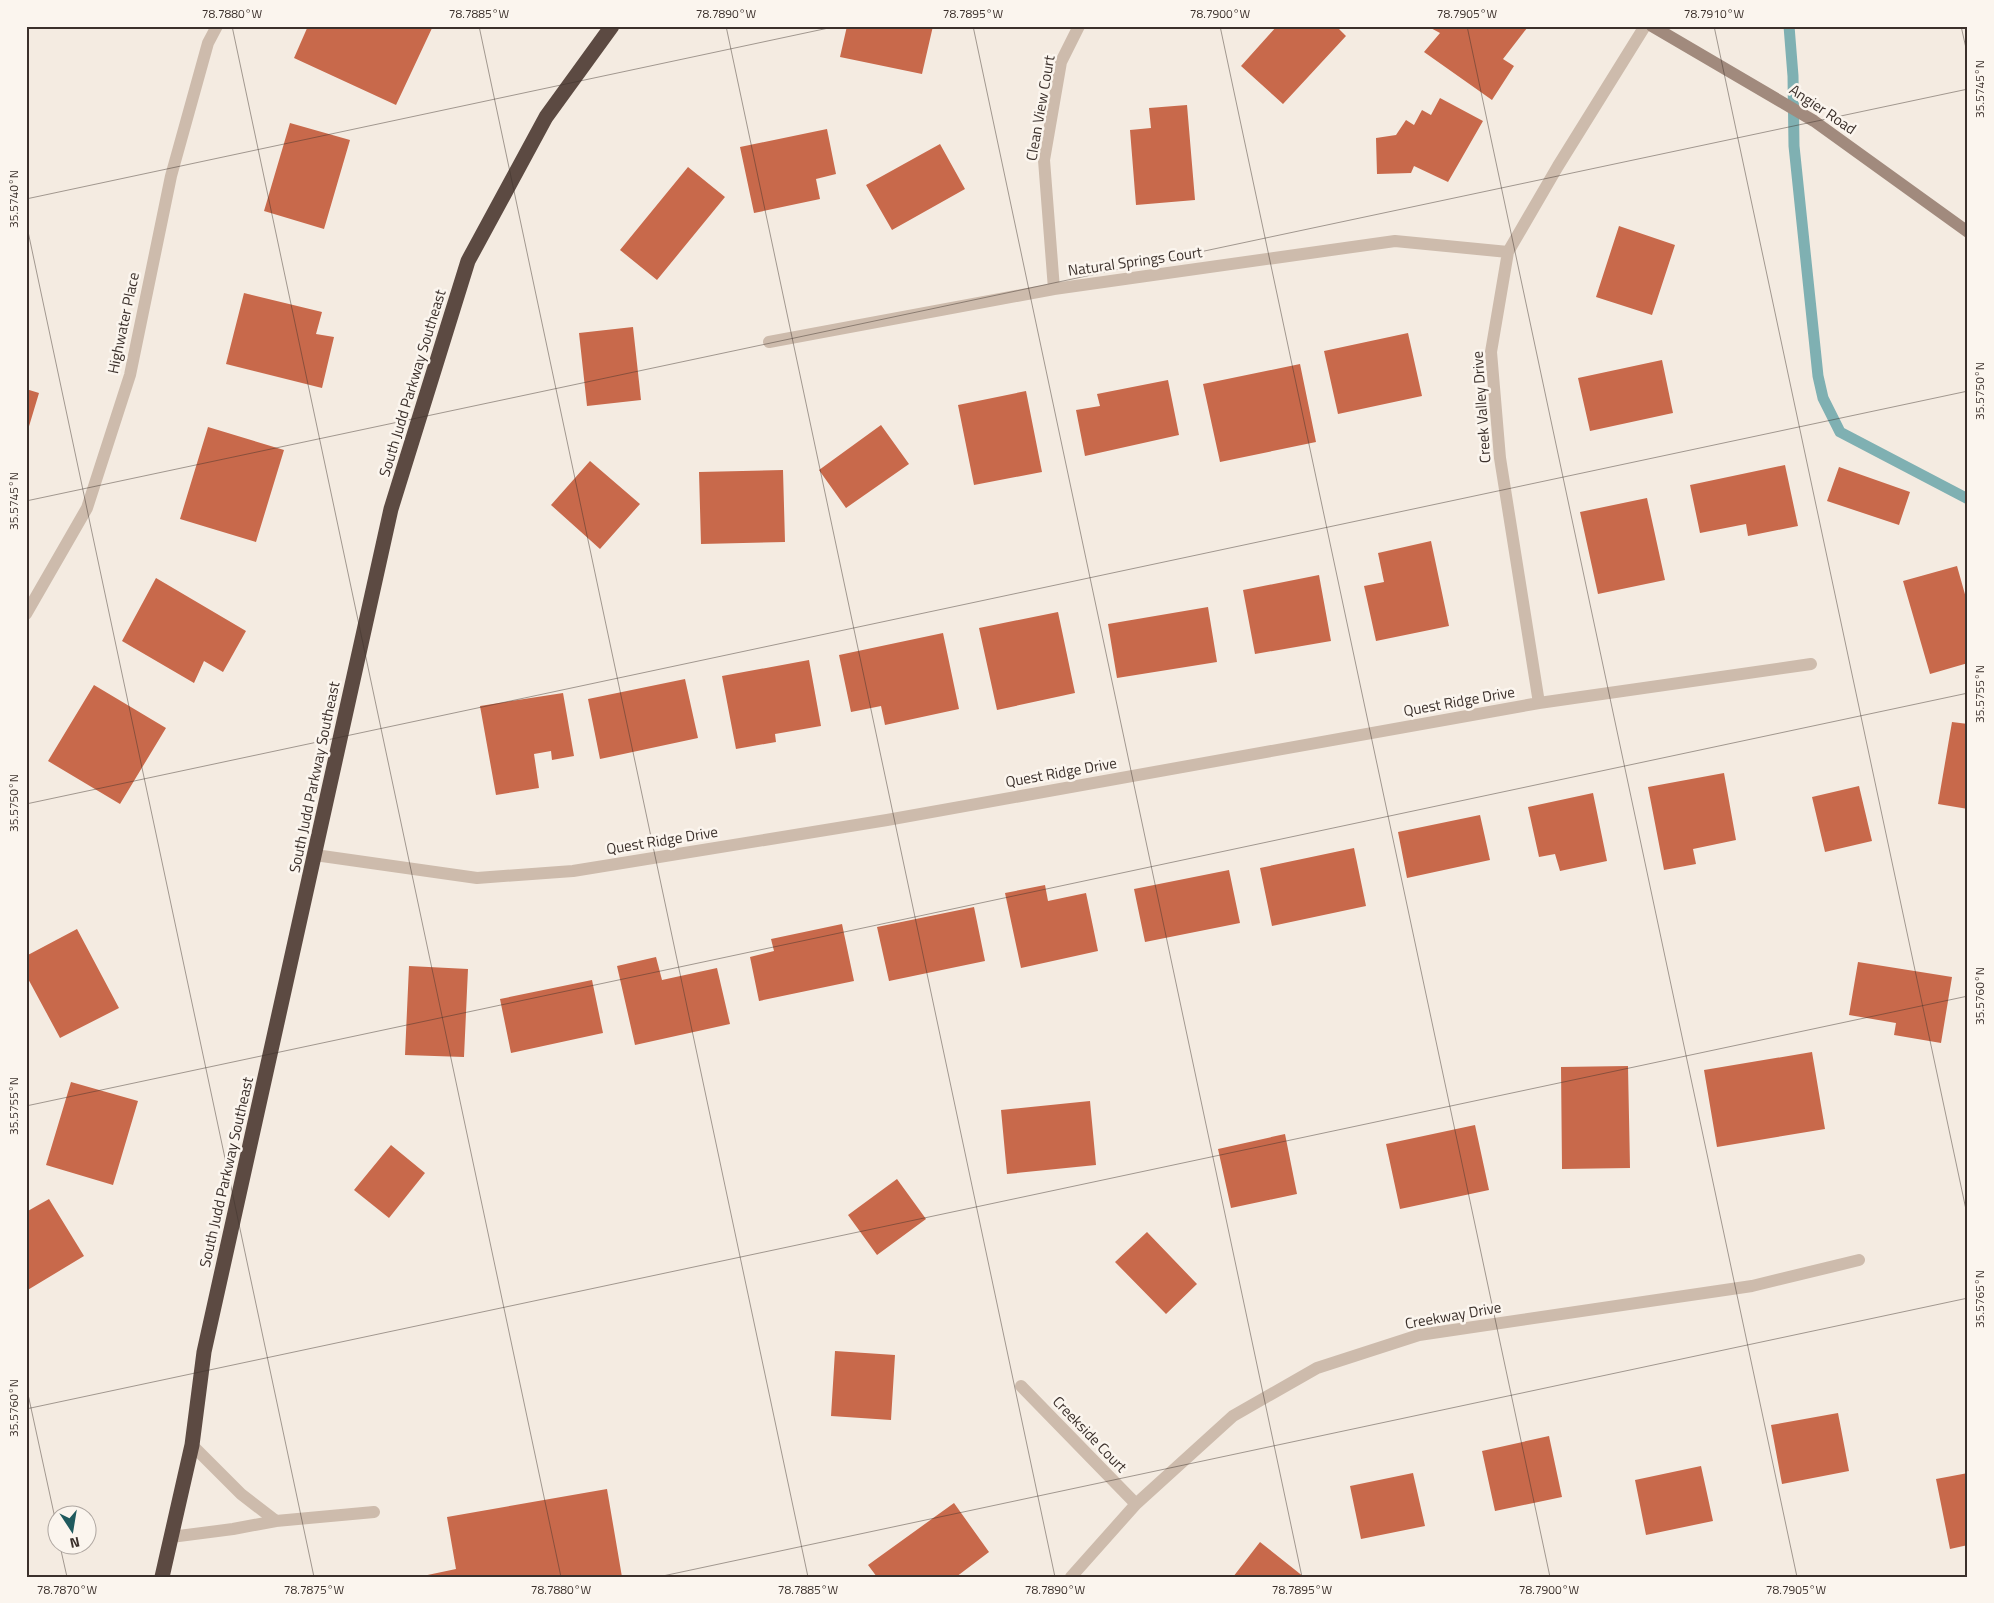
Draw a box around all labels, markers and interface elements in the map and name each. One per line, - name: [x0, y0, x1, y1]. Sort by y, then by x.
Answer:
- text: 78.7880°W: [202, 4, 262, 23]
- text: 78.7885°W: [449, 4, 509, 23]
- text: 78.7890°W: [696, 4, 756, 23]
- text: 78.7895°W: [943, 4, 1003, 23]
- text: 78.7900°W: [1190, 4, 1250, 23]
- text: 78.7905°W: [1437, 4, 1497, 23]
- text: 78.7910°W: [1684, 4, 1744, 23]
- street label: Clean View Court: [1019, 53, 1061, 163]
- text: 35.5745°N: [1970, 60, 1989, 118]
- street label: Angier Road: [1785, 78, 1861, 140]
- text: 35.5740°N: [4, 170, 23, 228]
- street label: Natural Springs Court: [1066, 240, 1204, 282]
- street label: Highwater Place: [101, 270, 145, 376]
- street label: South Judd Parkway Southeast: [373, 286, 452, 480]
- street label: Creek Valley Drive: [1466, 350, 1496, 464]
- text: 35.5750°N: [1970, 362, 1989, 420]
- text: 35.5745°N: [4, 472, 23, 530]
- text: 35.5755°N: [1970, 665, 1989, 723]
- street label: South Judd Parkway Southeast: [282, 679, 346, 875]
- street label: Quest Ridge Drive: [1401, 680, 1517, 722]
- street label: Quest Ridge Drive: [1003, 751, 1119, 793]
- text: 35.5750°N: [4, 774, 23, 832]
- street label: Quest Ridge Drive: [604, 820, 720, 860]
- text: 35.5760°N: [1970, 967, 1989, 1025]
- street label: South Judd Parkway Southeast: [193, 1074, 259, 1270]
- text: 35.5755°N: [4, 1077, 23, 1135]
- text: 35.5765°N: [1970, 1270, 1989, 1328]
- street label: Creekway Drive: [1403, 1295, 1503, 1335]
- text: 35.5760°N: [4, 1379, 23, 1437]
- street label: Creekside Court: [1047, 1390, 1133, 1478]
- north arrow: [48, 1506, 98, 1556]
- text: N: [68, 1532, 82, 1554]
- text: 78.7870°W: [37, 1580, 97, 1599]
- text: 78.7875°W: [284, 1580, 344, 1599]
- text: 78.7880°W: [531, 1580, 591, 1599]
- text: 78.7885°W: [778, 1580, 838, 1599]
- text: 78.7890°W: [1025, 1580, 1085, 1599]
- text: 78.7895°W: [1272, 1580, 1332, 1599]
- text: 78.7900°W: [1519, 1580, 1579, 1599]
- text: 78.7905°W: [1766, 1580, 1826, 1599]

